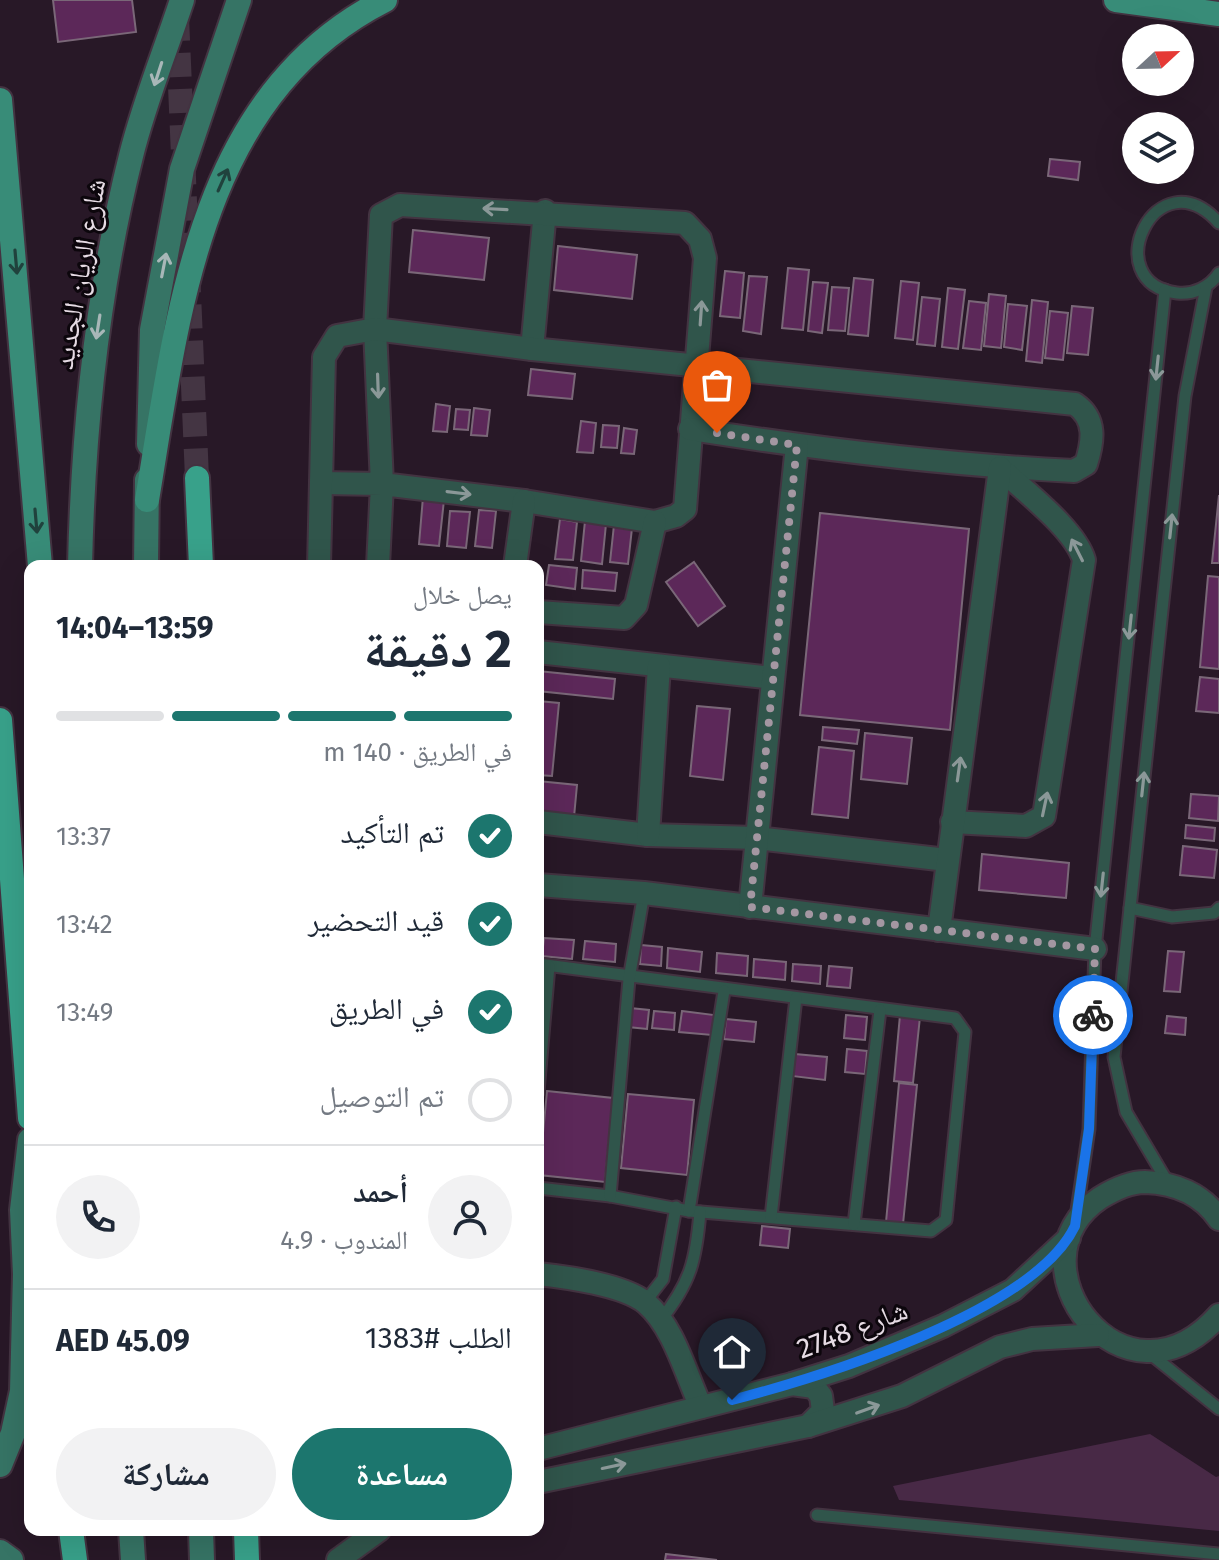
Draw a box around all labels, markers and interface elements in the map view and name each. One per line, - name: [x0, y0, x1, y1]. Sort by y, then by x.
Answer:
- north arrow: [1122, 24, 1194, 96]
- map controls: [1122, 24, 1194, 184]
- one-way arrow: [149, 61, 164, 86]
- button: layers: [1122, 112, 1194, 184]
- one-way arrow: [216, 168, 231, 192]
- street label: شارع الريان الجديد: [47, 176, 113, 372]
- one-way arrow: [482, 202, 509, 217]
- one-way arrow: [9, 248, 24, 275]
- one-way arrow: [158, 253, 173, 278]
- one-way arrow: [694, 300, 709, 327]
- one-way arrow: [90, 313, 105, 339]
- pin: [683, 351, 751, 433]
- one-way arrow: [1149, 354, 1164, 381]
- icon: bag: [695, 363, 739, 407]
- one-way arrow: [370, 372, 385, 399]
- one-way arrow: [446, 486, 471, 501]
- one-way arrow: [29, 507, 44, 534]
- one-way arrow: [1164, 513, 1179, 540]
- one-way arrow: [1069, 539, 1084, 562]
- text: يصل خلال: [413, 580, 512, 611]
- text: 13:59–14:04: [56, 610, 214, 646]
- one-way arrow: [1122, 613, 1137, 639]
- text: 2 دقيقة: [364, 618, 512, 681]
- text: في الطريق · 140 m: [323, 737, 512, 768]
- one-way arrow: [952, 757, 967, 783]
- one-way arrow: [1136, 771, 1151, 798]
- one-way arrow: [1038, 792, 1053, 818]
- icon: check: [468, 814, 512, 858]
- text: تم التأكيد: [341, 815, 444, 851]
- text: 13:37: [56, 821, 111, 852]
- one-way arrow: [1095, 871, 1110, 898]
- icon: check: [468, 902, 512, 946]
- text: قيد التحضير: [308, 903, 444, 939]
- text: 13:42: [56, 909, 113, 940]
- courier: [1053, 975, 1133, 1055]
- icon: check: [468, 990, 512, 1034]
- text: في الطريق: [329, 991, 444, 1027]
- icon: bike: [1071, 993, 1115, 1037]
- text: 13:49: [56, 997, 113, 1028]
- text: تم التوصيل: [319, 1079, 444, 1115]
- text: أحمد: [353, 1174, 408, 1210]
- button: phone: [56, 1175, 140, 1259]
- button: person: [428, 1175, 512, 1259]
- text: المندوب · 4.9: [280, 1225, 408, 1256]
- street label: شارع 2748: [792, 1293, 913, 1367]
- pin: [698, 1318, 766, 1400]
- text: الطلب #1383: [365, 1320, 512, 1356]
- text: AED 45.09: [56, 1323, 190, 1359]
- icon: home: [710, 1330, 754, 1374]
- one-way arrow: [855, 1401, 880, 1415]
- button: مشاركة: [56, 1428, 276, 1520]
- button: مساعدة: [292, 1428, 512, 1520]
- one-way arrow: [601, 1458, 627, 1473]

